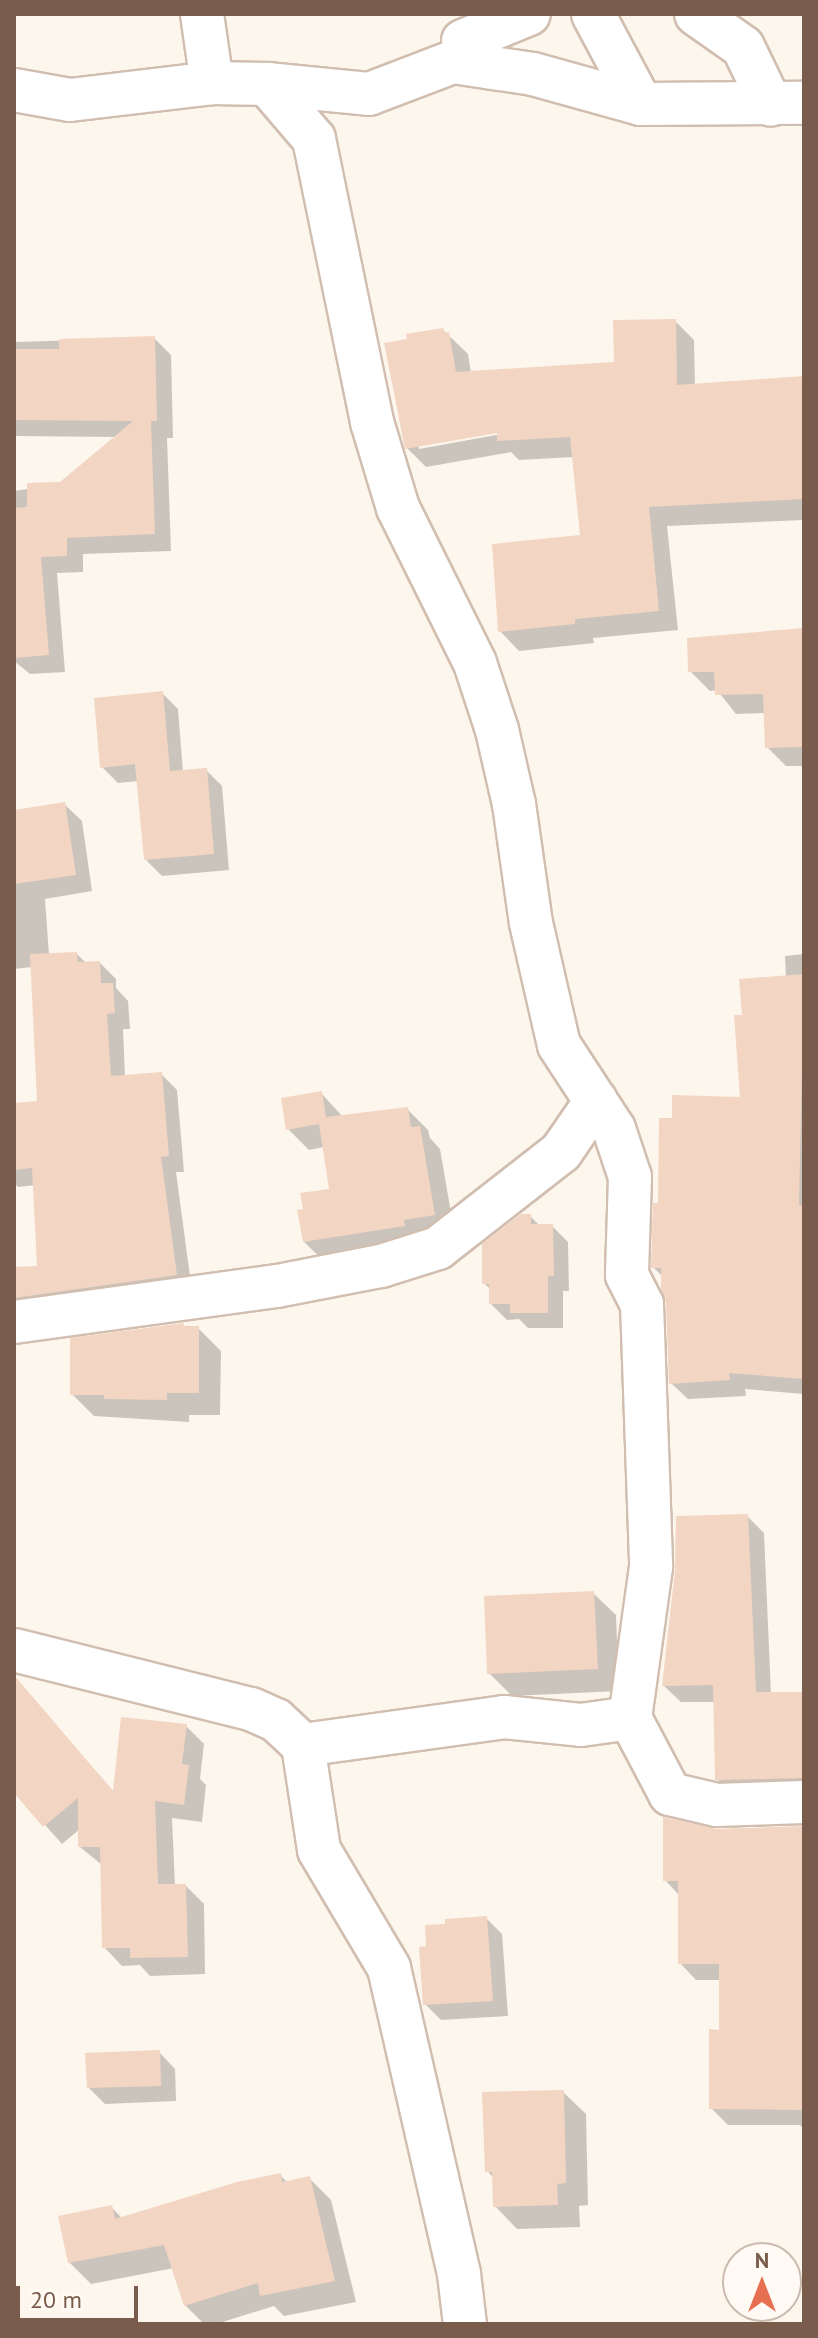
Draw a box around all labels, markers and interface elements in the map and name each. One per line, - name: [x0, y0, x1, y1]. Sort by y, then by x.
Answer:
- north arrow: [722, 2242, 802, 2322]
- text: N: [755, 2246, 769, 2274]
- scale bar: [20, 2270, 142, 2320]
- text: 20 m: [30, 2284, 82, 2315]

